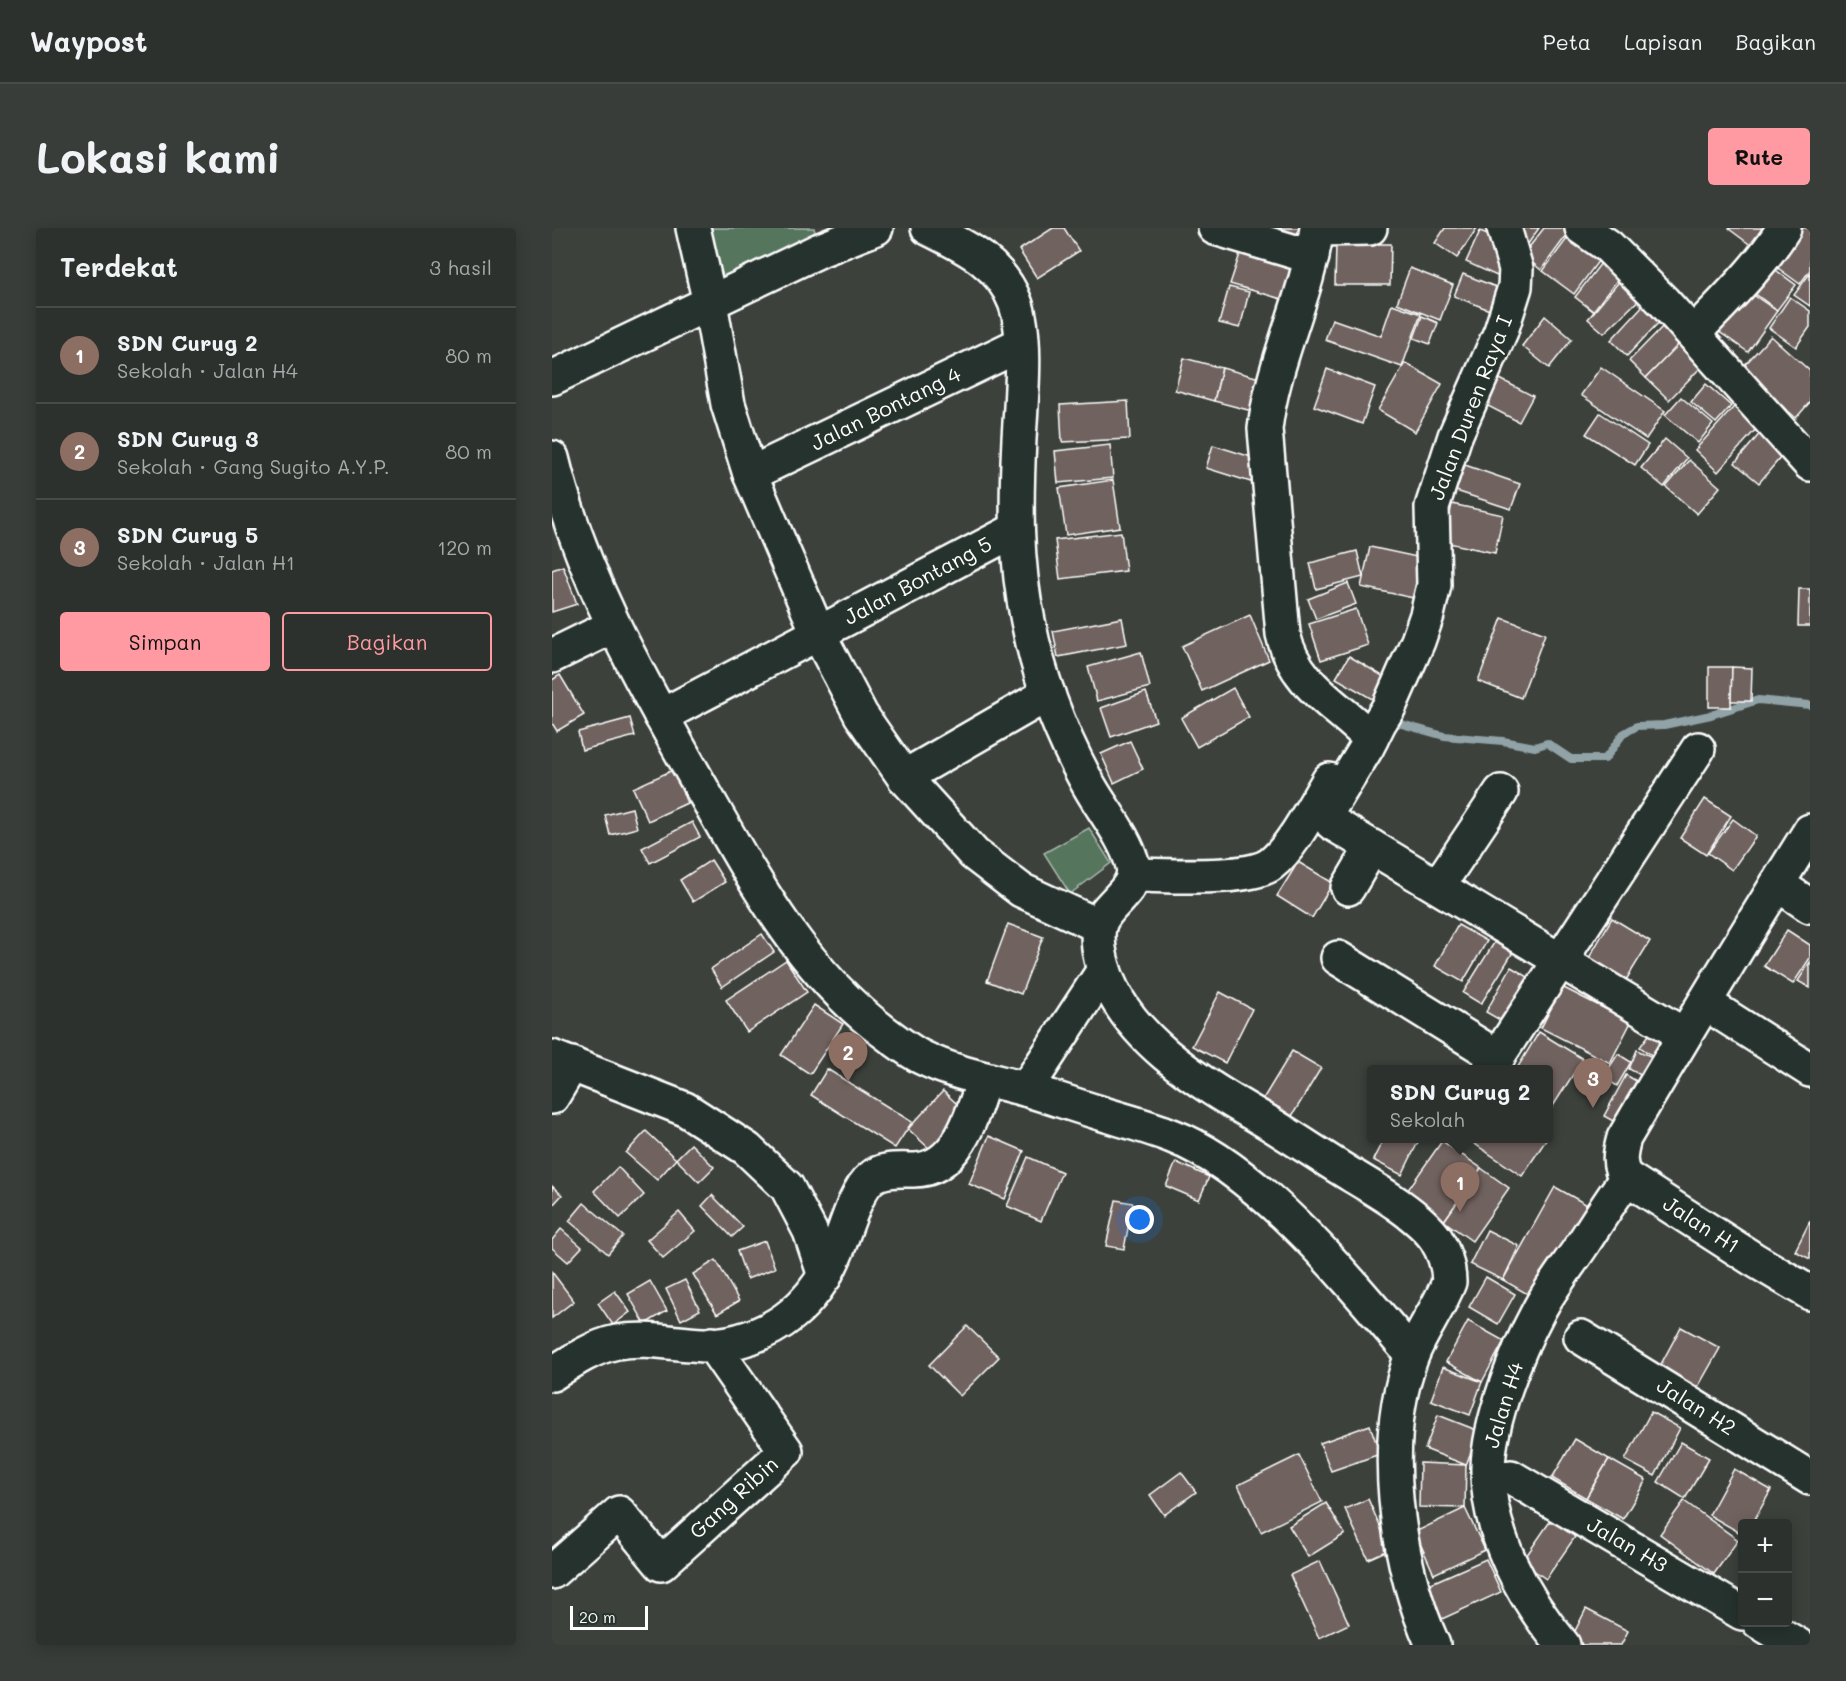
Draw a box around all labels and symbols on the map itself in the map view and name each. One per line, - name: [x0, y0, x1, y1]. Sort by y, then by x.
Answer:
- street label: Jalan Duren Raya I: [1422, 311, 1517, 504]
- street label: Jalan Bontang 4: [806, 359, 965, 456]
- street label: Jalan Bontang 5: [839, 529, 996, 630]
- pin: 2: [828, 1032, 868, 1082]
- pin: 3: [1574, 1058, 1612, 1108]
- pin: 1: [1440, 1162, 1480, 1212]
- street label: Jalan H1: [1659, 1189, 1745, 1258]
- your location: [1125, 1205, 1154, 1234]
- street label: Jalan H4: [1477, 1358, 1529, 1451]
- street label: Jalan H2: [1652, 1371, 1741, 1440]
- street label: Gang Ribin: [683, 1450, 783, 1544]
- street label: Jalan H3: [1583, 1510, 1673, 1578]
- scale bar: [570, 1603, 648, 1630]

